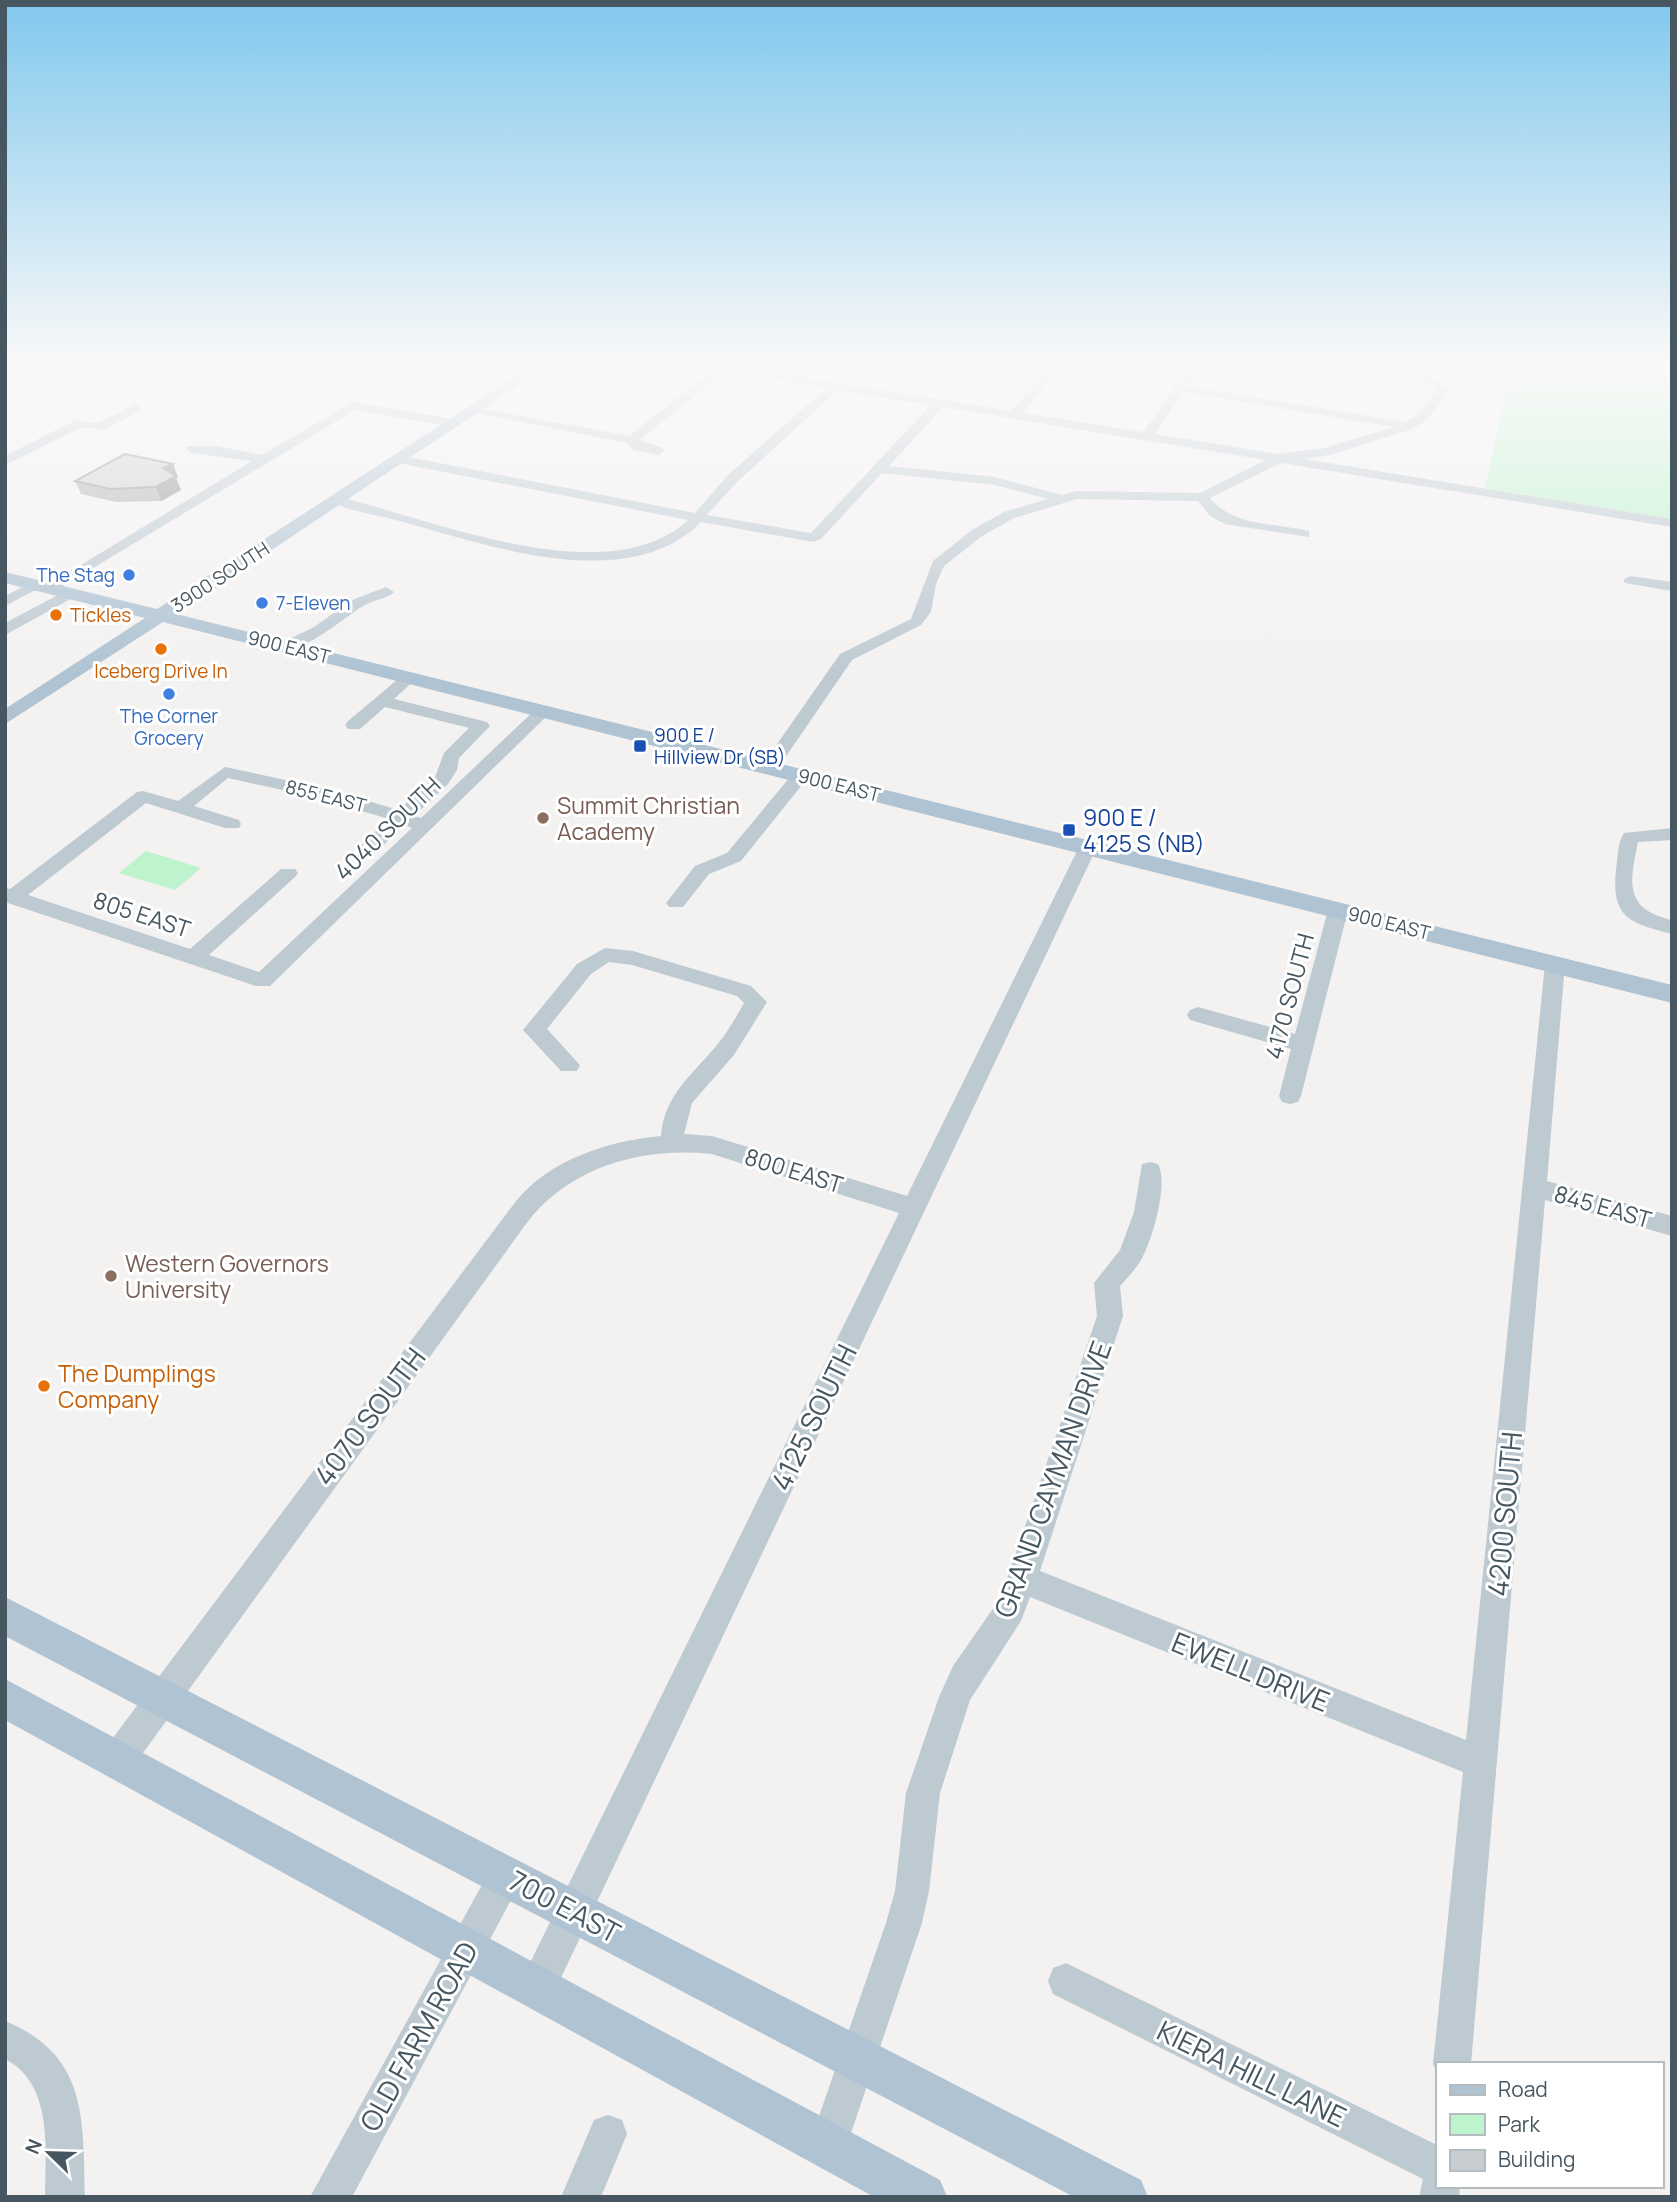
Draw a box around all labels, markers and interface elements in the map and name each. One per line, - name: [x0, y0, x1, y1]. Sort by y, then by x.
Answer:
- street label: 3900 SOUTH: [166, 535, 274, 619]
- place label: The Stag: [36, 562, 115, 588]
- marker: The Stag: [121, 567, 137, 583]
- place label: 7-Eleven: [276, 590, 351, 616]
- marker: 7-Eleven: [254, 595, 270, 611]
- place label: Tickles: [70, 602, 131, 628]
- marker: Tickles: [48, 607, 64, 623]
- street label: 900 EAST: [245, 624, 334, 670]
- marker: Iceberg Drive In: [153, 641, 169, 657]
- place label: Iceberg Drive In: [94, 658, 228, 684]
- marker: The Corner Grocery: [161, 686, 177, 702]
- place label: The Corner Grocery: [120, 703, 218, 751]
- place label: 900 E / Hillview Dr (SB): [654, 722, 786, 770]
- marker: 900 E / Hillview Dr (SB): [632, 738, 648, 754]
- street label: 900 EAST: [795, 762, 884, 808]
- street label: 4040 SOUTH: [327, 769, 447, 887]
- street label: 855 EAST: [283, 773, 370, 819]
- place label: Summit Christian Academy: [557, 789, 740, 847]
- place label: 900 E / 4125 S (NB): [1083, 801, 1205, 859]
- marker: Summit Christian Academy: [535, 810, 551, 826]
- marker: 900 E / 4125 S (NB): [1061, 822, 1077, 838]
- street label: 805 EAST: [89, 883, 195, 945]
- street label: 900 EAST: [1345, 900, 1434, 946]
- street label: 4170 SOUTH: [1257, 929, 1321, 1063]
- street label: 800 EAST: [741, 1140, 847, 1200]
- street label: 845 EAST: [1551, 1177, 1656, 1235]
- place label: Western Governors University: [125, 1247, 329, 1305]
- marker: Western Governors University: [103, 1268, 119, 1284]
- street label: GRAND CAYMAN DRIVE: [984, 1335, 1120, 1623]
- street label: 4125 SOUTH: [761, 1338, 865, 1496]
- street label: 4070 SOUTH: [305, 1339, 433, 1493]
- place label: The Dumplings Company: [58, 1357, 216, 1415]
- marker: The Dumplings Company: [36, 1378, 52, 1394]
- street label: 4200 SOUTH: [1478, 1430, 1530, 1598]
- street label: EWELL DRIVE: [1167, 1622, 1335, 1720]
- street label: 700 EAST: [503, 1861, 628, 1951]
- street label: OLD FARM ROAD: [350, 1934, 486, 2138]
- street label: KIERA HILL LANE: [1151, 2011, 1353, 2135]
- legend: [1436, 2062, 1663, 2188]
- text: Road: [1498, 2075, 1548, 2103]
- text: Park: [1498, 2110, 1540, 2138]
- north arrow: [14, 2118, 84, 2188]
- text: N: [19, 2135, 48, 2158]
- text: Building: [1498, 2145, 1575, 2173]

